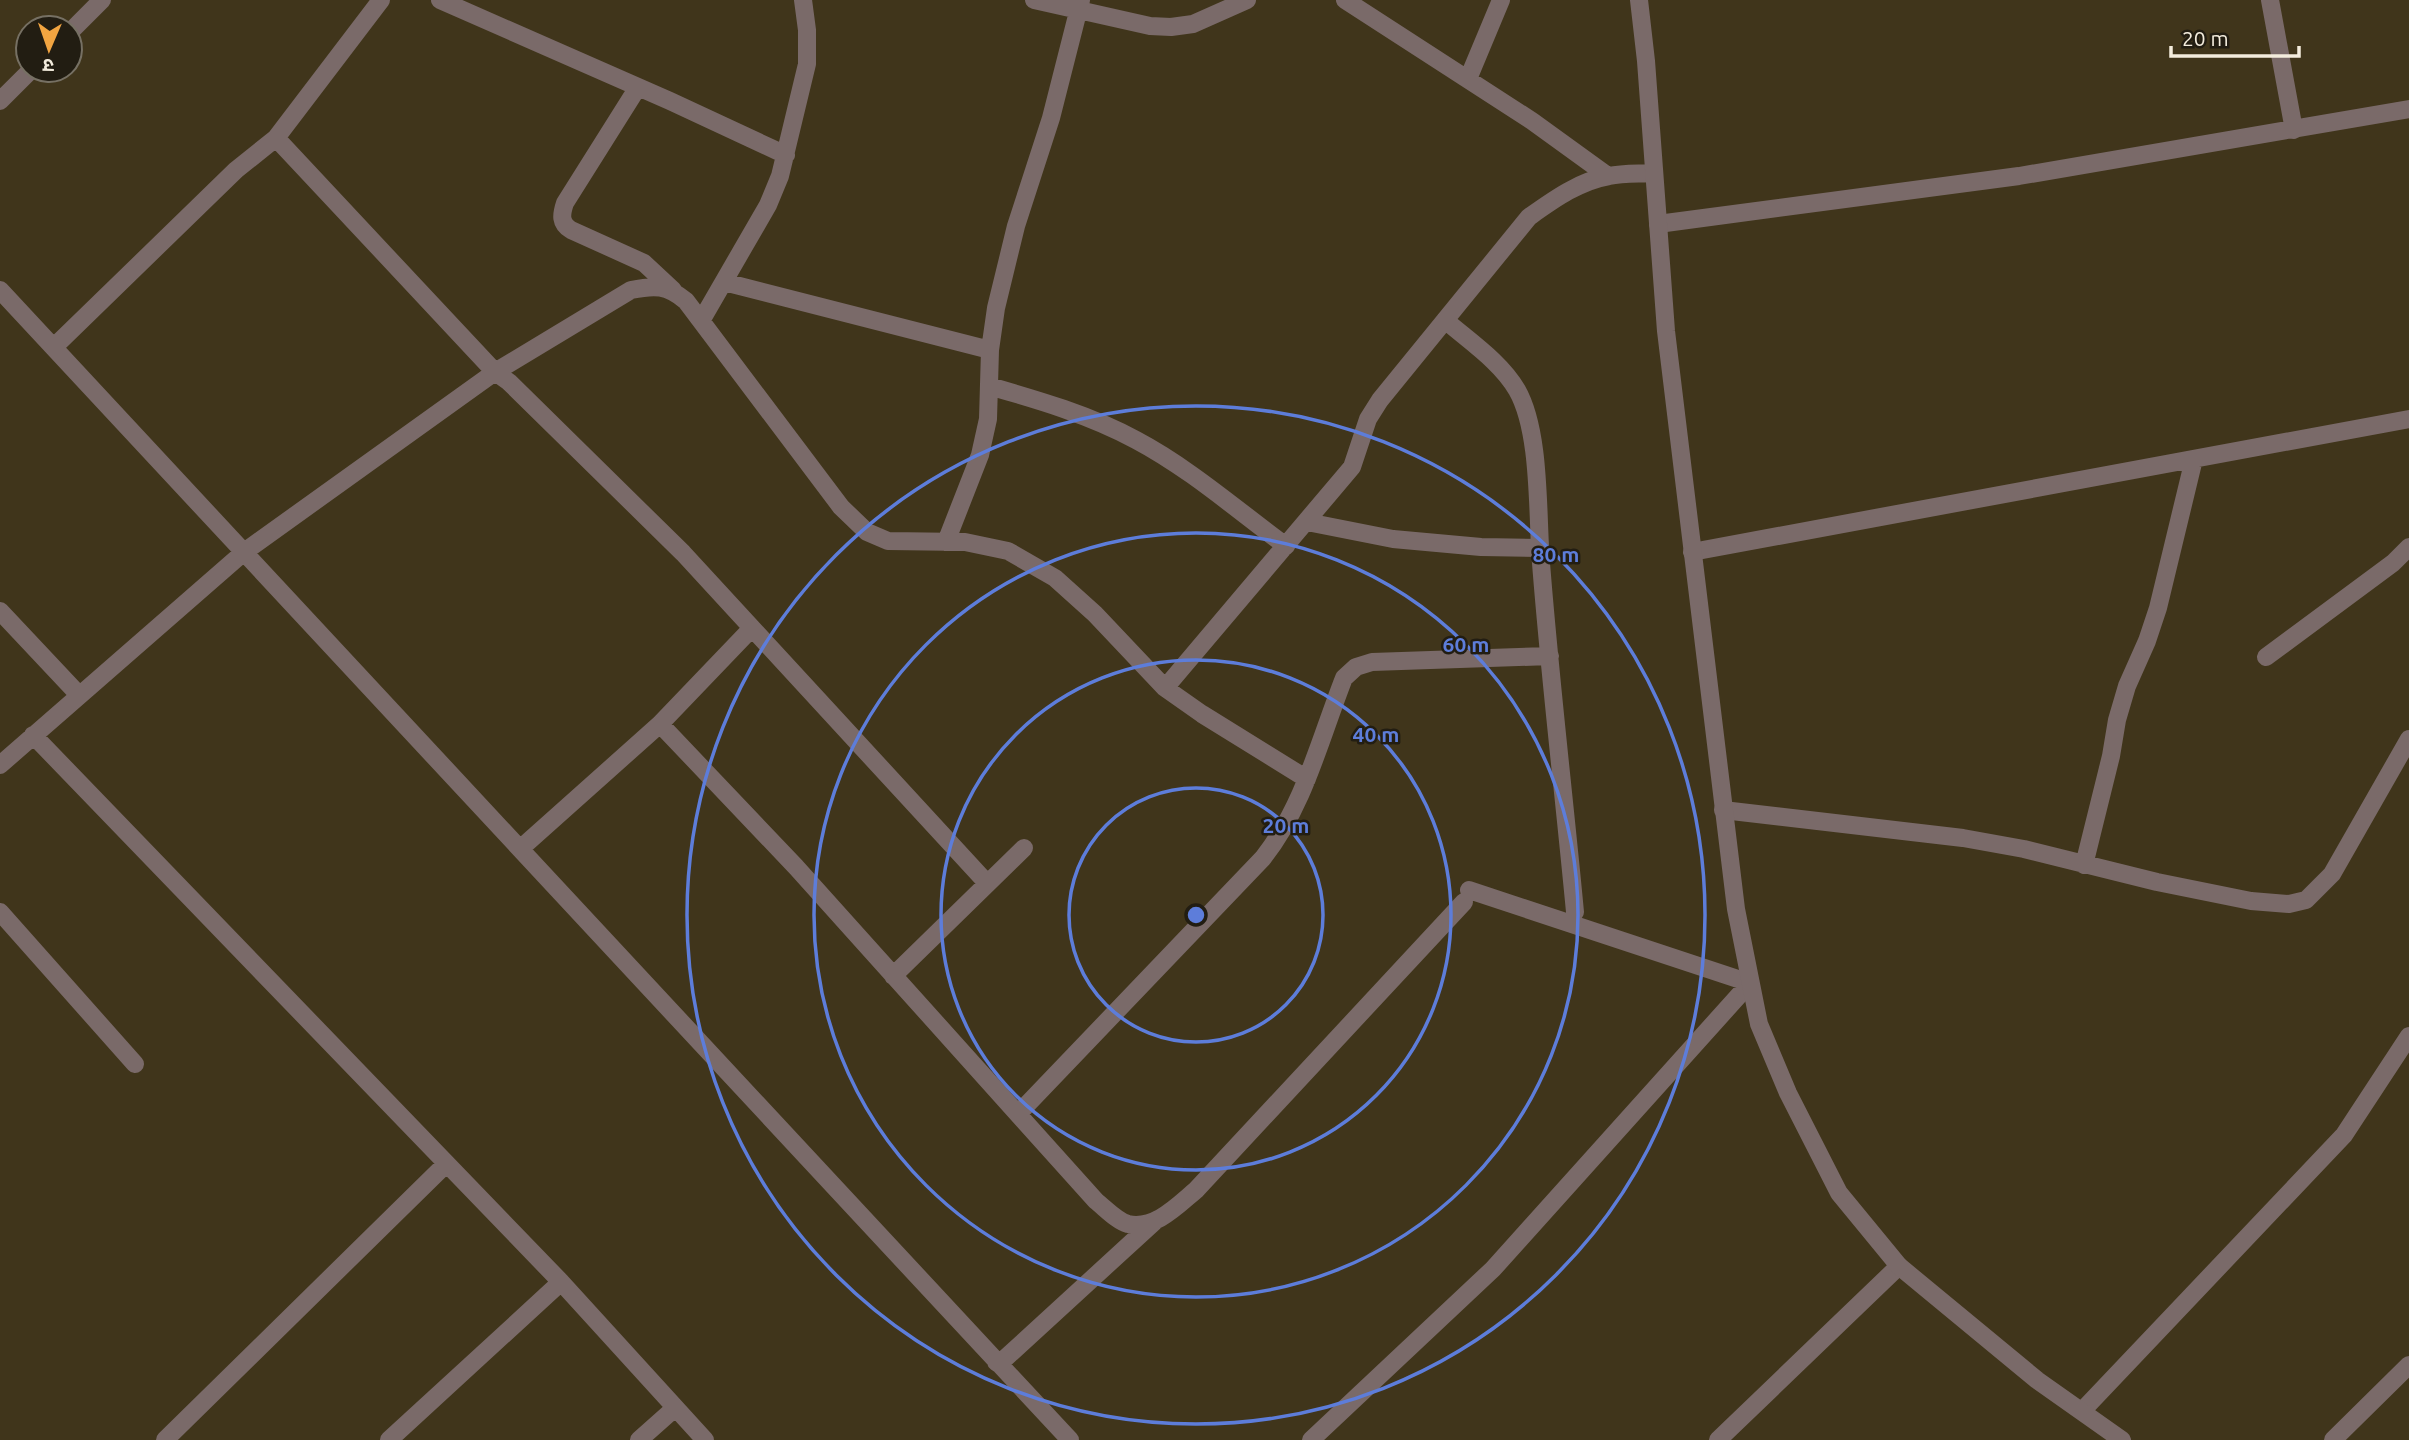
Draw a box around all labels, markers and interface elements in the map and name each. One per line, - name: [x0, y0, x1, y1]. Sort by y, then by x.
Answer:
- north arrow: [14, 14, 84, 84]
- scale bar: [2171, 14, 2299, 58]
- text: 20 m: [2182, 26, 2229, 50]
- text: उ: [42, 55, 54, 77]
- text: 80 m: [1533, 542, 1579, 566]
- text: 60 m: [1443, 632, 1489, 656]
- text: 40 m: [1353, 722, 1399, 746]
- text: 20 m: [1263, 813, 1309, 837]
- centre of rings: [1184, 903, 1208, 927]

